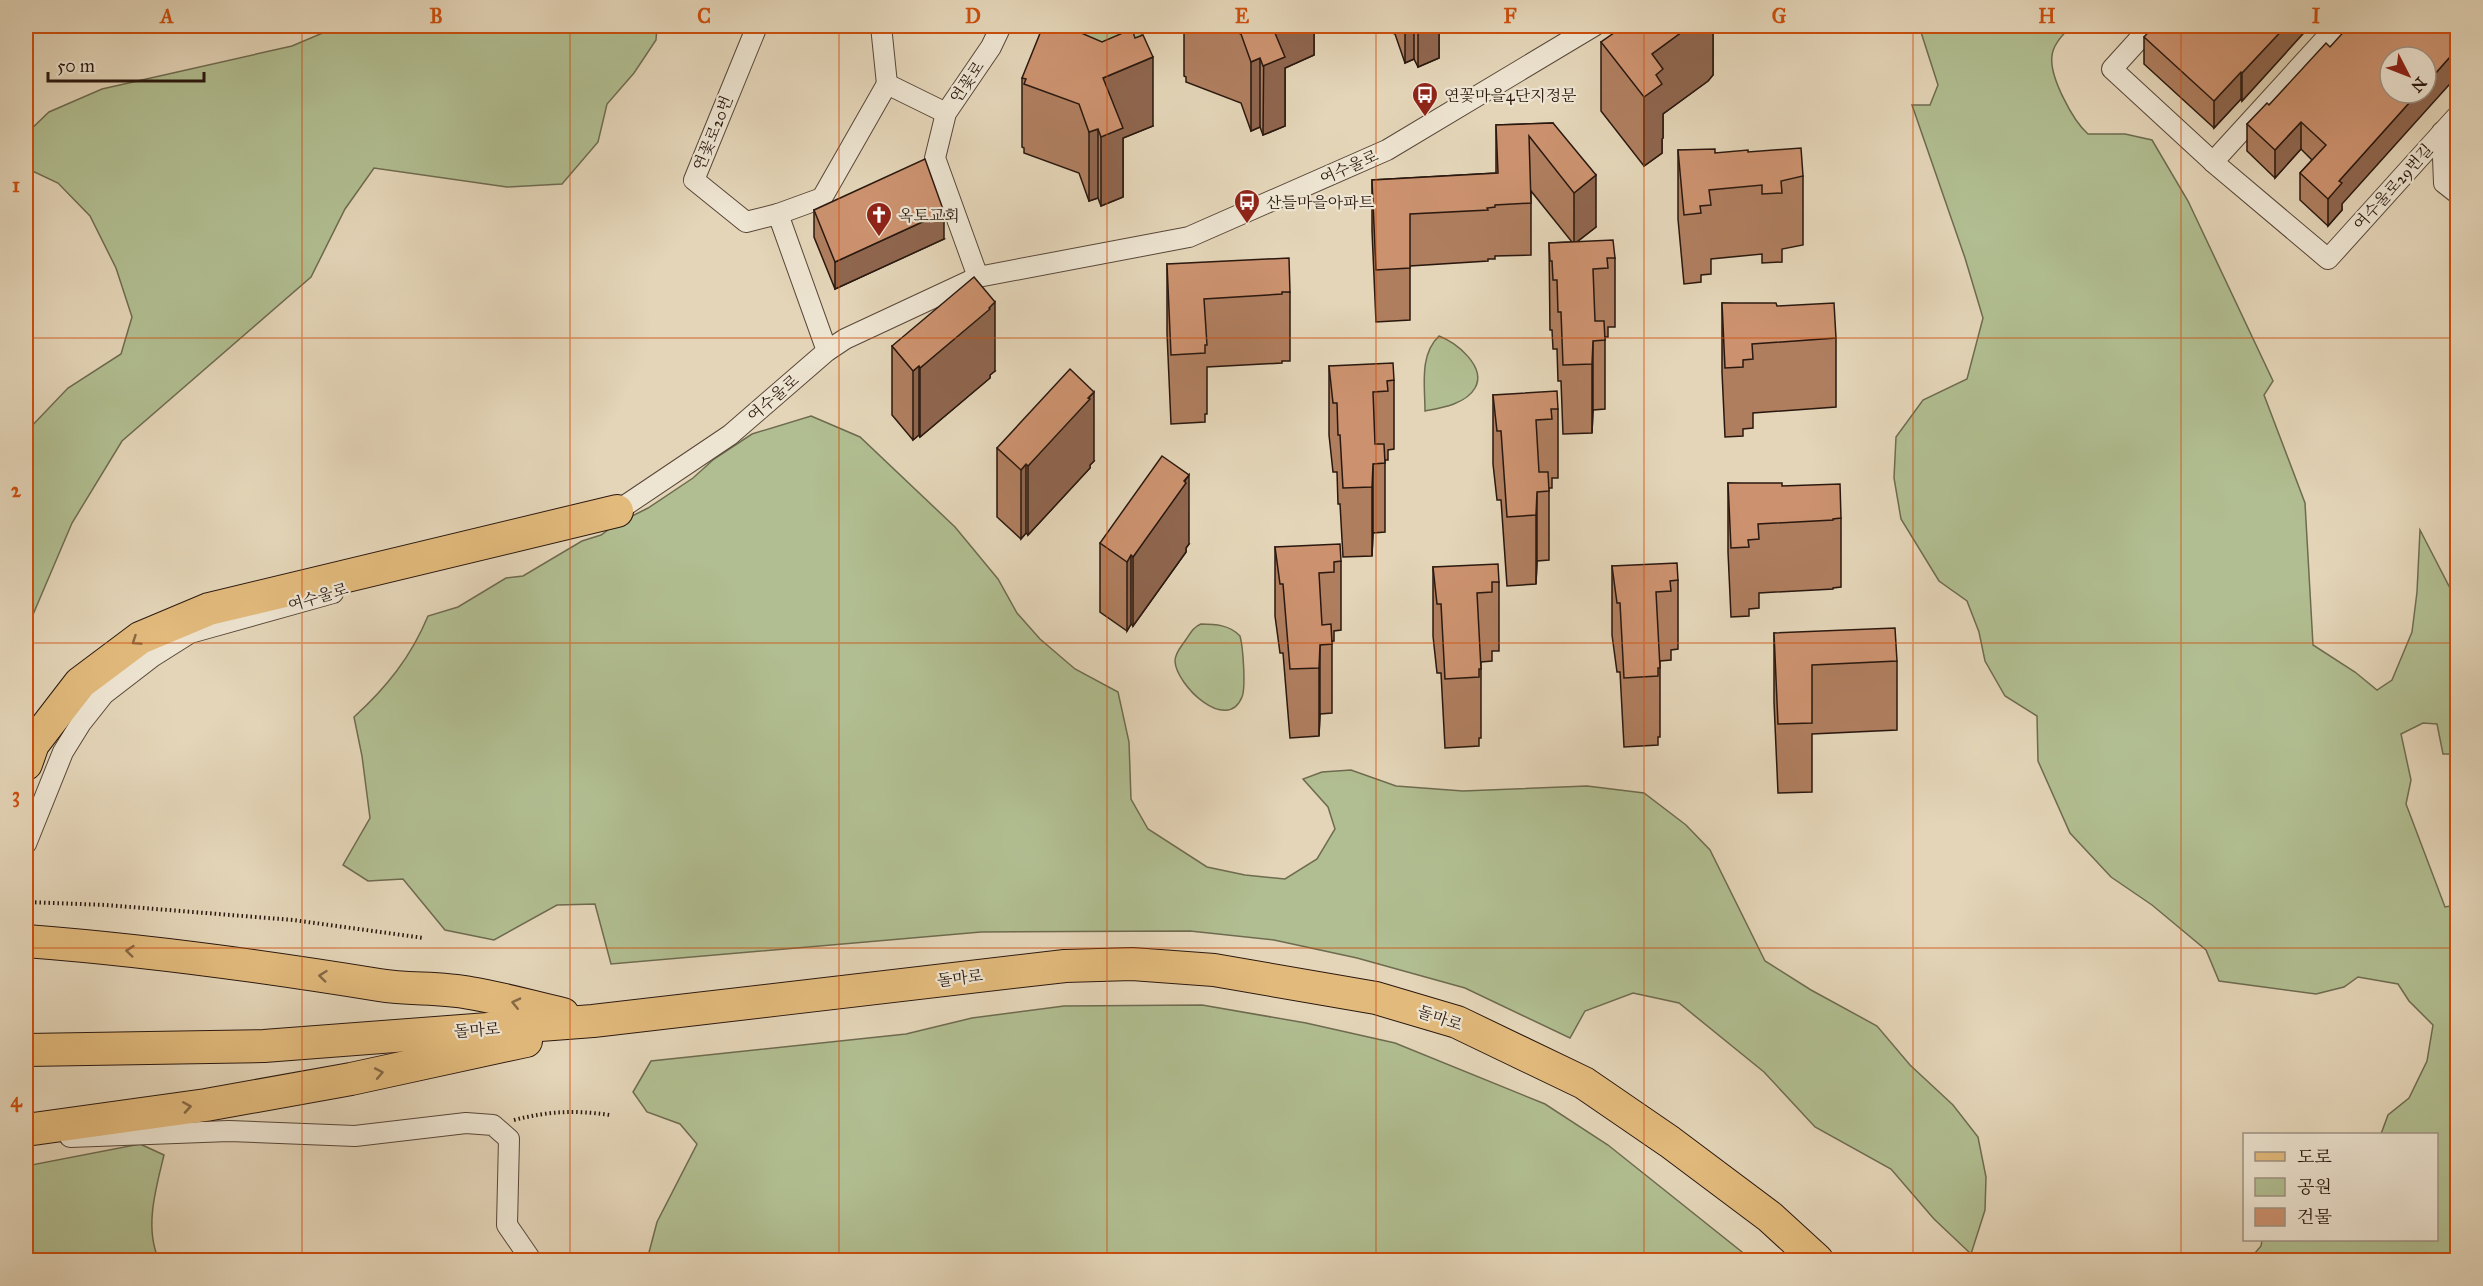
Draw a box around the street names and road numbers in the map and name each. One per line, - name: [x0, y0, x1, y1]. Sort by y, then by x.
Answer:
- street label: 연꽃로: [946, 57, 988, 107]
- street label: 연꽃로20번: [689, 93, 737, 173]
- street label: 여수울로29번길: [2349, 140, 2437, 234]
- street label: 여수울로: [1317, 146, 1382, 188]
- street label: 여수울로: [743, 370, 803, 425]
- street label: 여수울로: [286, 579, 351, 615]
- street label: 돌마로: [936, 966, 985, 990]
- street label: 돌마로: [1415, 1001, 1466, 1035]
- street label: 돌마로: [453, 1019, 501, 1041]

